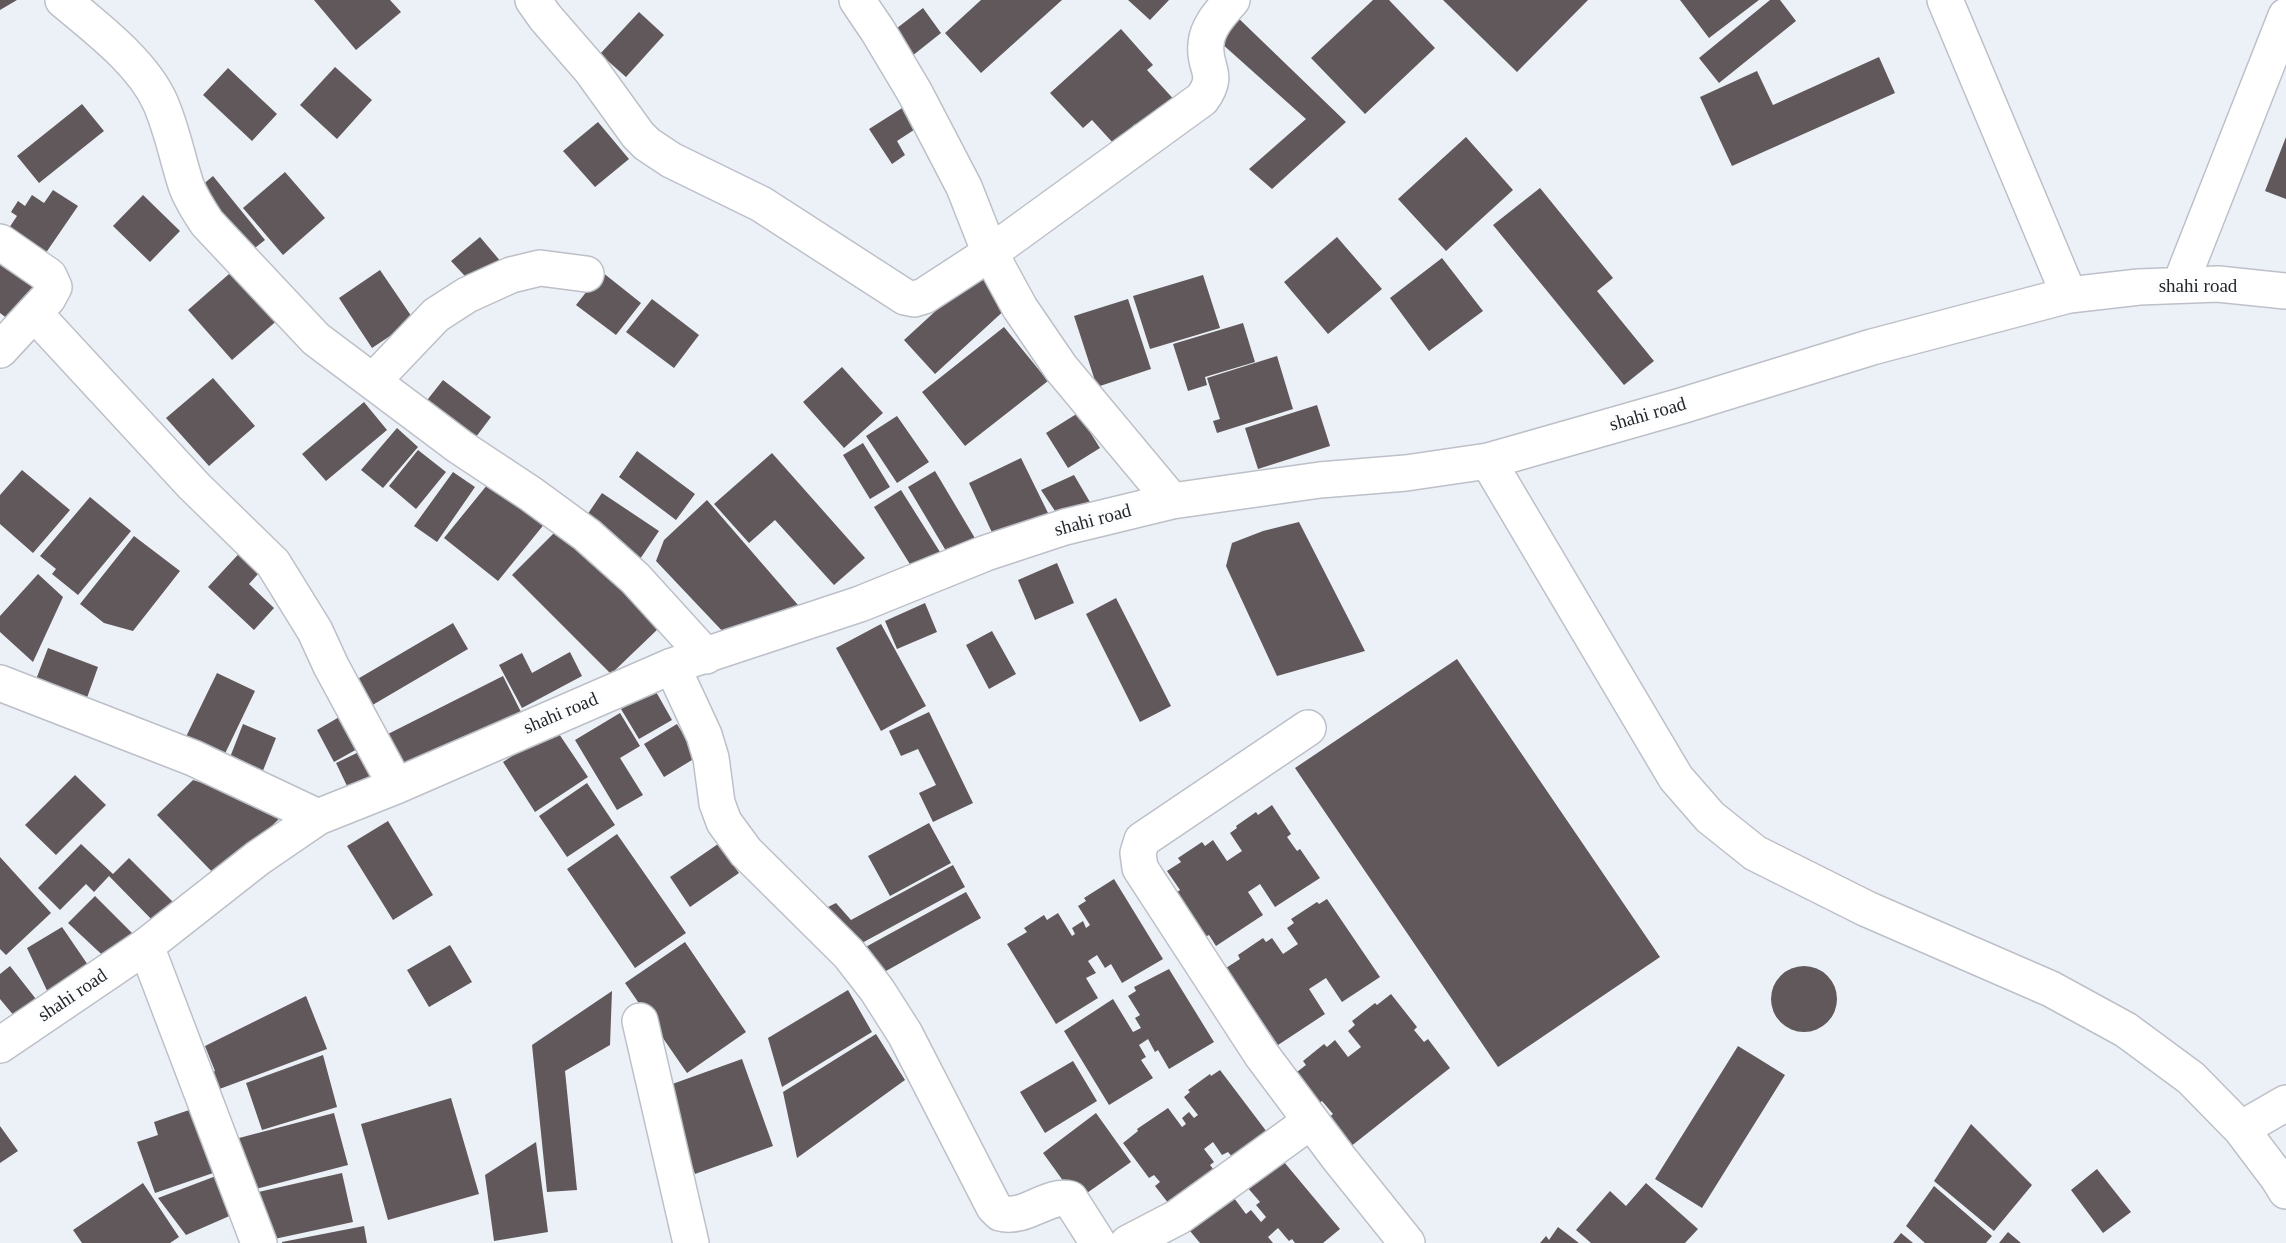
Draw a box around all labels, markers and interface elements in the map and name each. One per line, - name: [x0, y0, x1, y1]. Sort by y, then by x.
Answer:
- street label: shahi road: [2151, 276, 2245, 298]
- street label: shahi road: [1599, 391, 1697, 439]
- street label: shahi road: [1044, 498, 1142, 544]
- street label: shahi road: [513, 685, 609, 743]
- street label: shahi road: [27, 960, 119, 1032]

